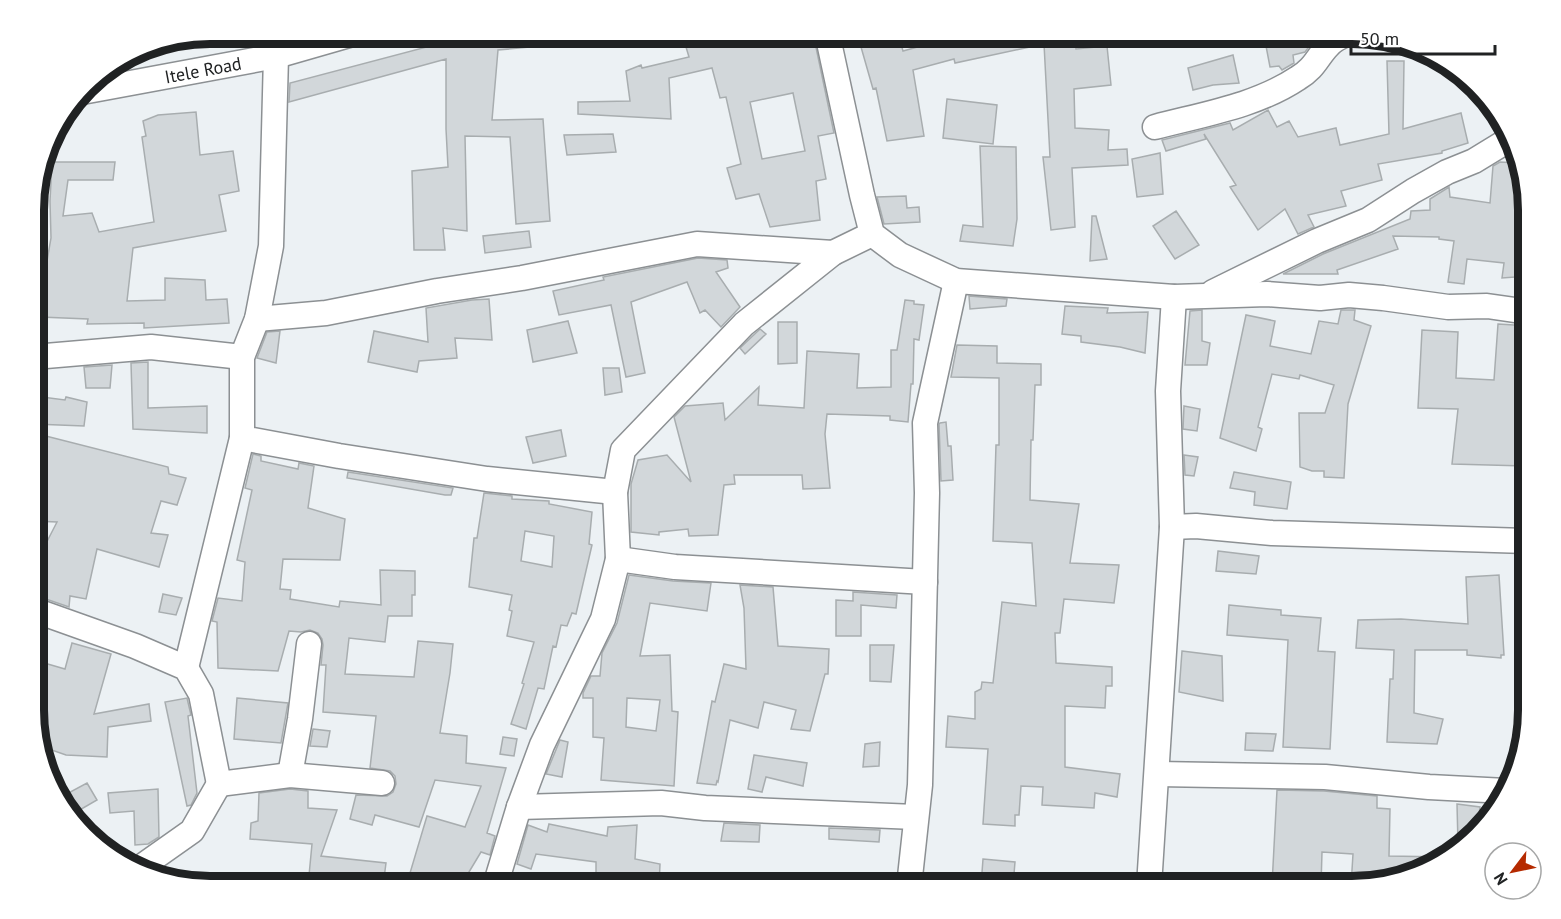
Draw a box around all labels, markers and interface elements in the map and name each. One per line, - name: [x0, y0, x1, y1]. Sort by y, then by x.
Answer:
- scale bar: [1351, 18, 1495, 56]
- text: 50 m: [1360, 27, 1399, 50]
- street label: Itele Road: [163, 51, 243, 88]
- north arrow: [1483, 841, 1543, 901]
- text: N: [1489, 869, 1512, 889]

